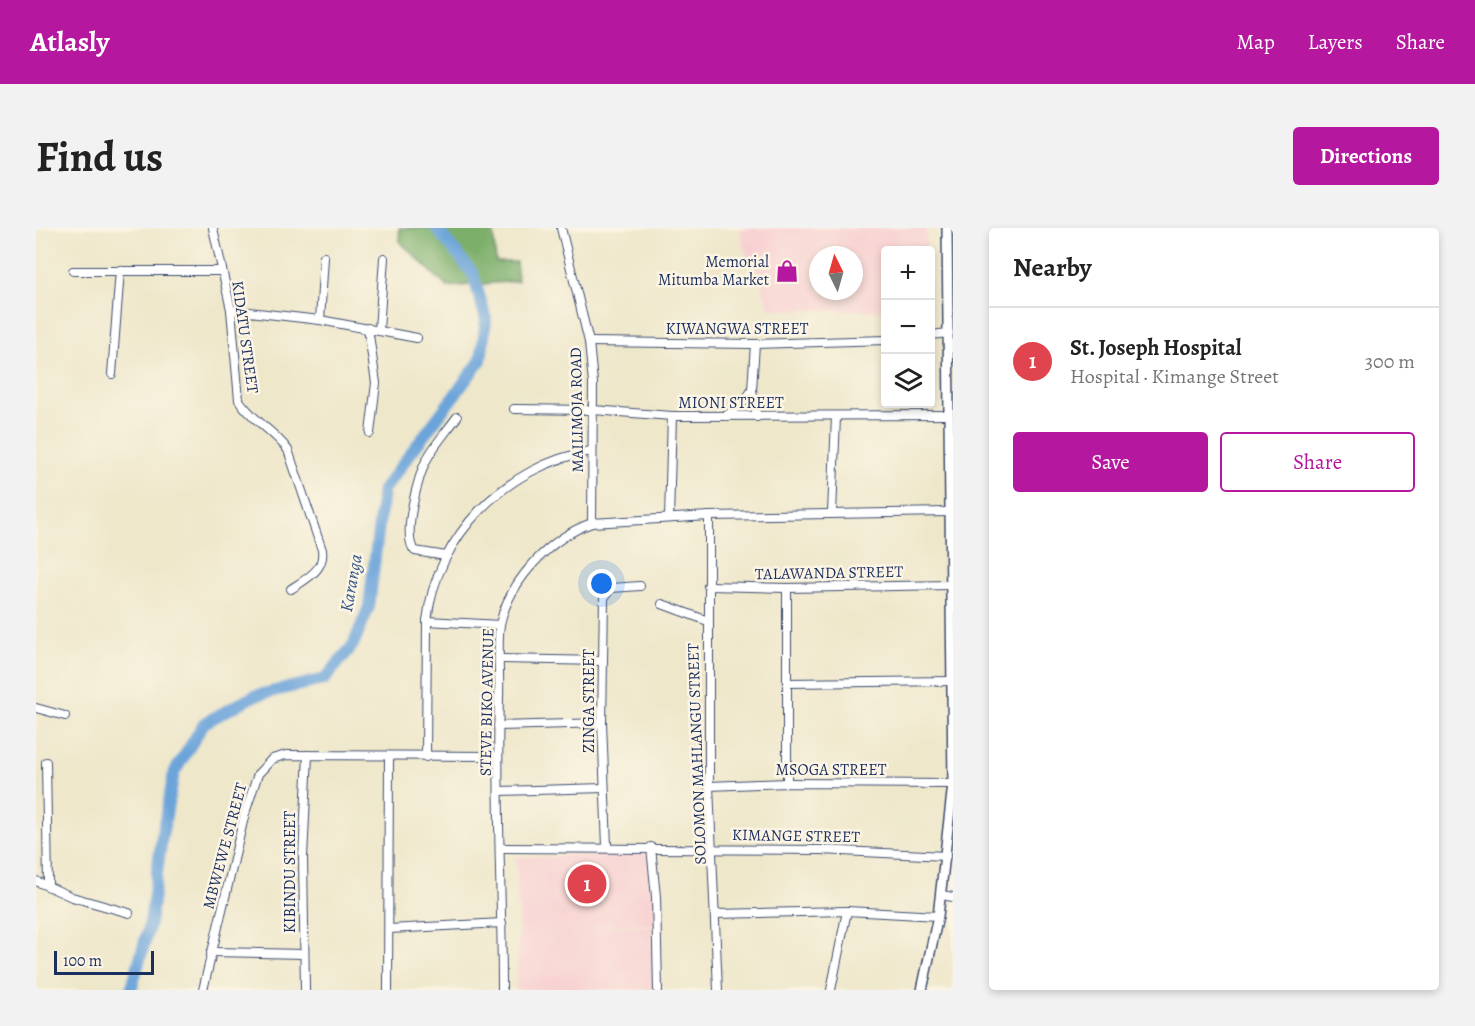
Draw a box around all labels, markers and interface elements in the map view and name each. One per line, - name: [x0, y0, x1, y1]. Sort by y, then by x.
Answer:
- text: Atlasly: [30, 23, 109, 61]
- text: Map: [1236, 28, 1275, 56]
- text: Layers: [1308, 28, 1363, 56]
- text: Share: [1396, 28, 1445, 56]
- button: Directions: [1293, 127, 1439, 185]
- text: Find us: [36, 128, 163, 185]
- north arrow: [809, 246, 863, 300]
- map controls: [881, 246, 935, 408]
- button: +: [881, 246, 935, 300]
- text: Nearby: [1013, 250, 1092, 285]
- place label: Memorial Mitumba Market: [658, 251, 769, 291]
- shop icon: Memorial Mitumba Market: [774, 258, 800, 284]
- street label: KIDATU STREET: [226, 279, 264, 395]
- button: −: [881, 300, 935, 354]
- street label: KIWANGWA STREET: [666, 318, 809, 340]
- text: St. Joseph Hospital: [1070, 333, 1242, 363]
- street label: MAILIMOJA ROAD: [565, 347, 589, 473]
- text: 1: [1029, 348, 1036, 375]
- text: 300 m: [1365, 348, 1415, 375]
- button: layers: [881, 354, 935, 408]
- text: Hospital · Kimange Street: [1070, 363, 1279, 390]
- street label: MIONI STREET: [678, 392, 784, 414]
- button: Save: [1013, 432, 1208, 492]
- button: Share: [1220, 432, 1415, 492]
- water label: Karanga: [334, 552, 368, 614]
- street label: TALAWANDA STREET: [755, 561, 904, 585]
- your location: [587, 569, 616, 598]
- street label: STEVE BIKO AVENUE: [475, 628, 499, 776]
- street label: SOLOMON MAHLANGU STREET: [682, 643, 712, 865]
- street label: ZINGA STREET: [578, 649, 600, 753]
- street label: MSOGA STREET: [776, 759, 887, 781]
- street label: MBWEWE STREET: [198, 780, 252, 911]
- street label: KIBINDU STREET: [279, 810, 301, 933]
- street label: KIMANGE STREET: [732, 824, 861, 848]
- pin: 1: [568, 862, 606, 906]
- scale bar: [54, 948, 154, 976]
- text: 100 m: [63, 950, 102, 972]

